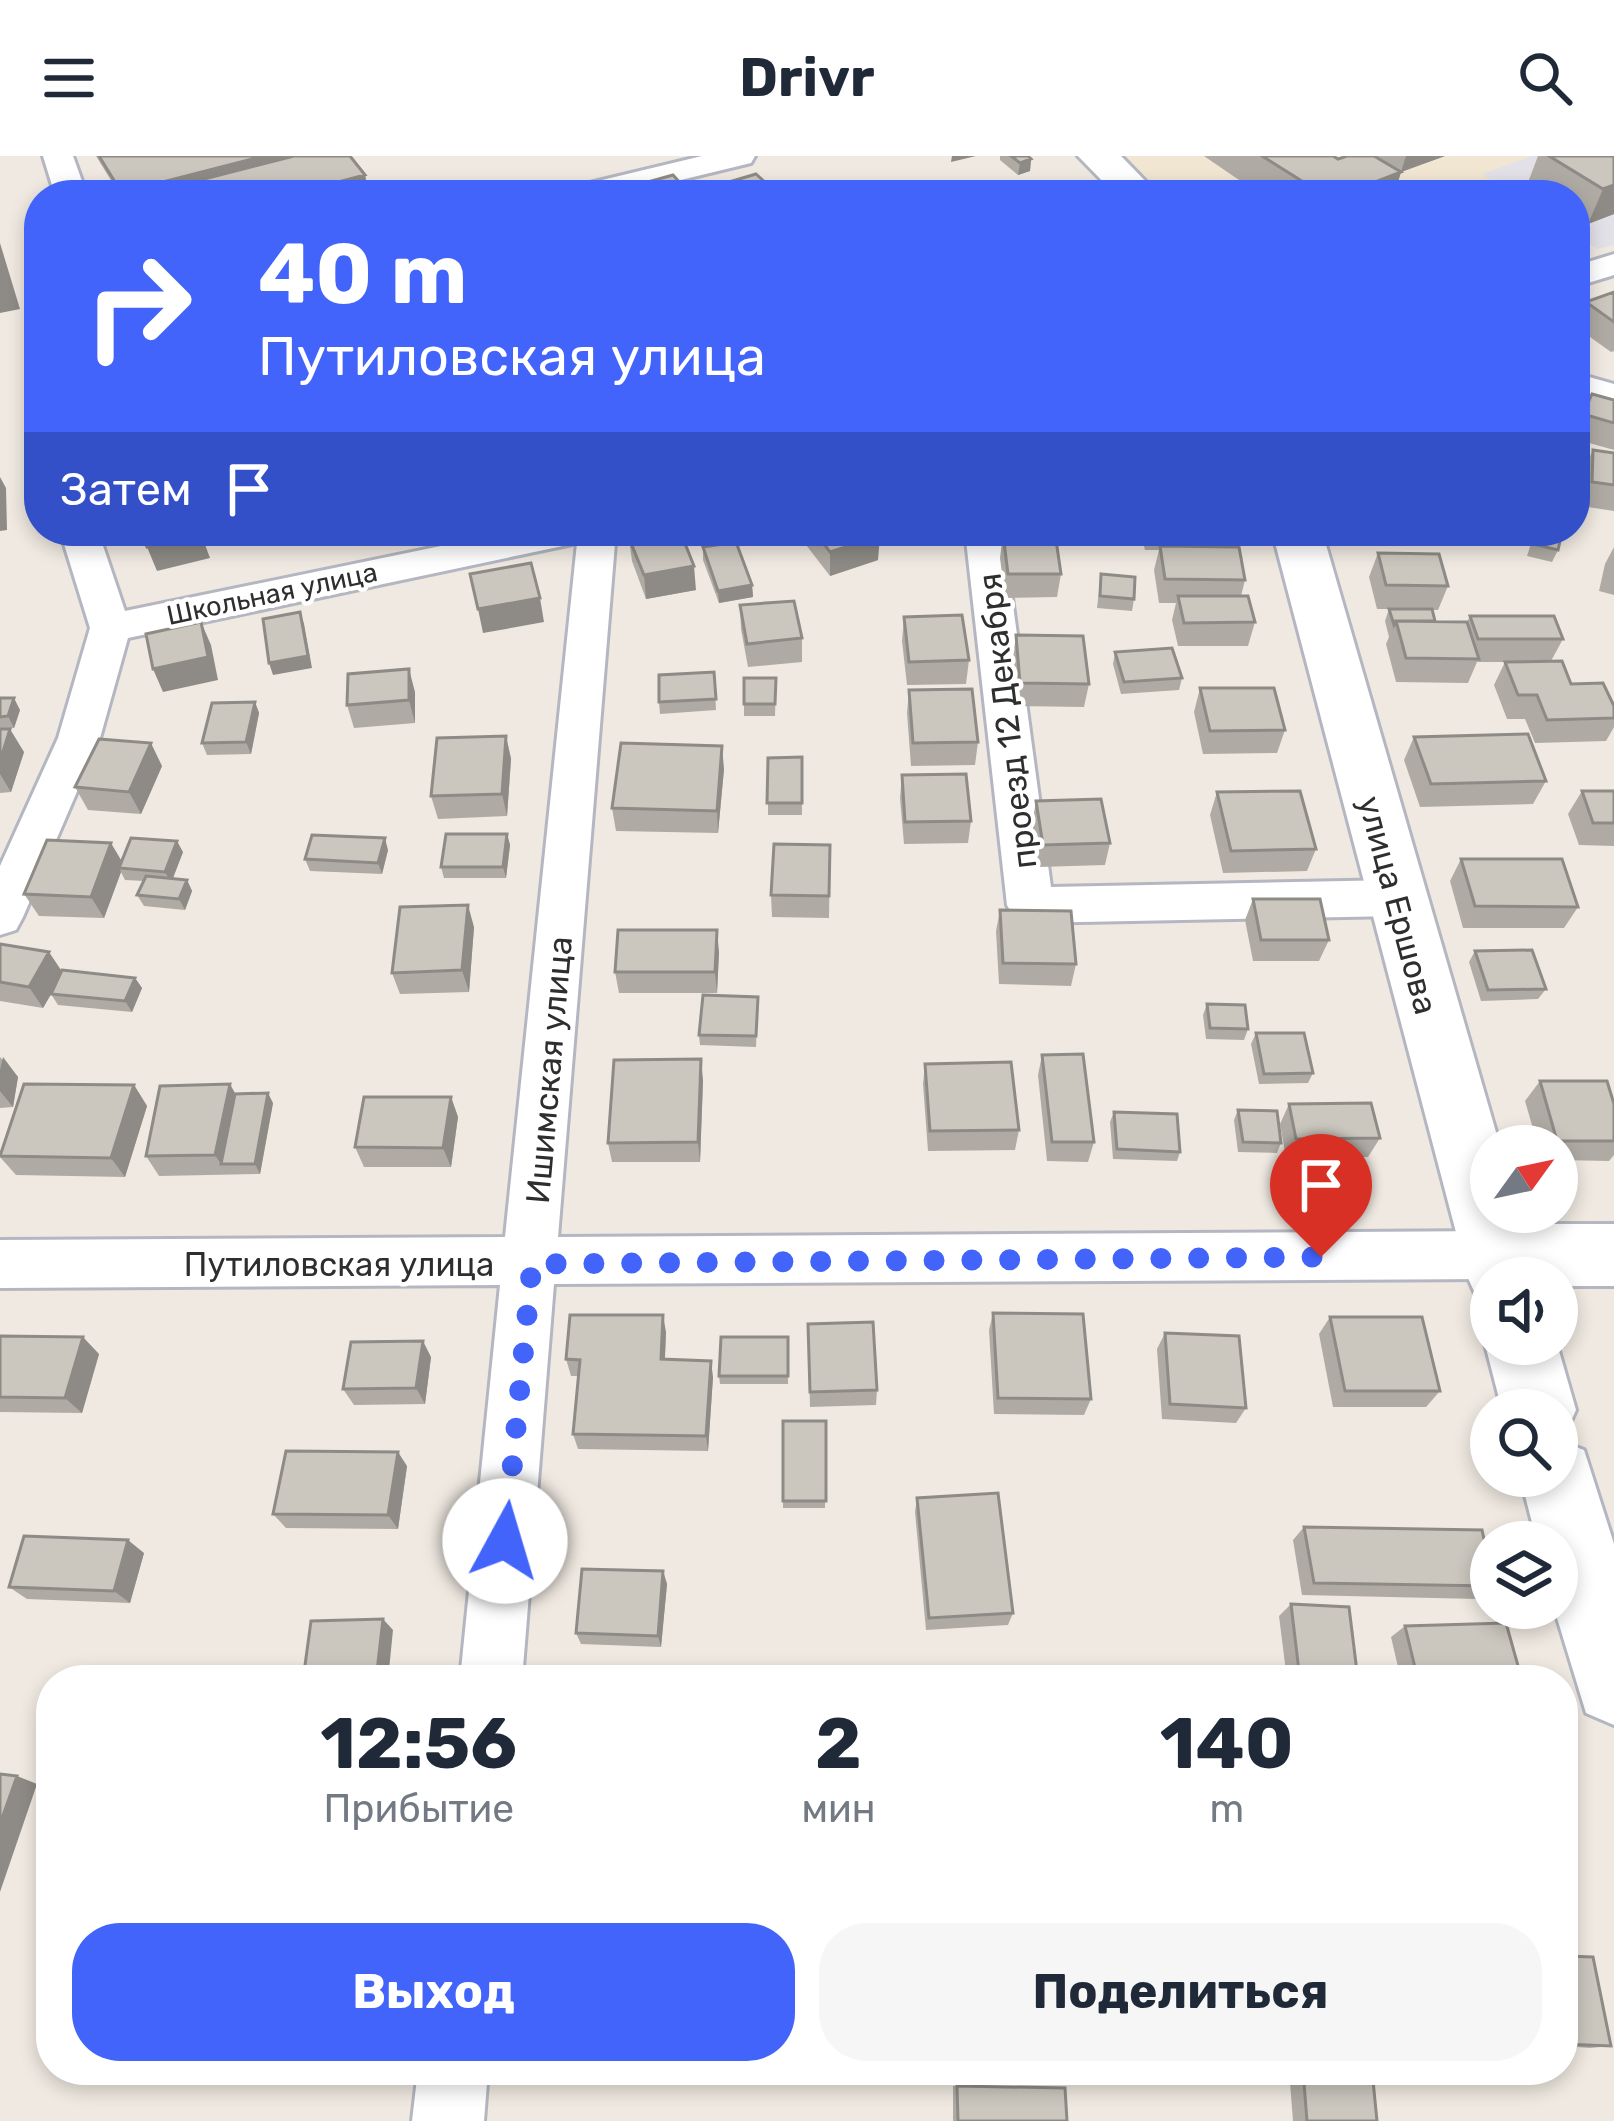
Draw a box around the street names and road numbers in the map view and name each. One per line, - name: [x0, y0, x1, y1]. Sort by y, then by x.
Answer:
- street label: Школьная улица: [164, 556, 380, 632]
- street label: проезд 12 Декабря: [970, 571, 1044, 871]
- street label: улица Ершова: [1350, 792, 1446, 1018]
- street label: Ишимская улица: [518, 935, 580, 1205]
- street label: Путиловская улица: [184, 1245, 494, 1284]

